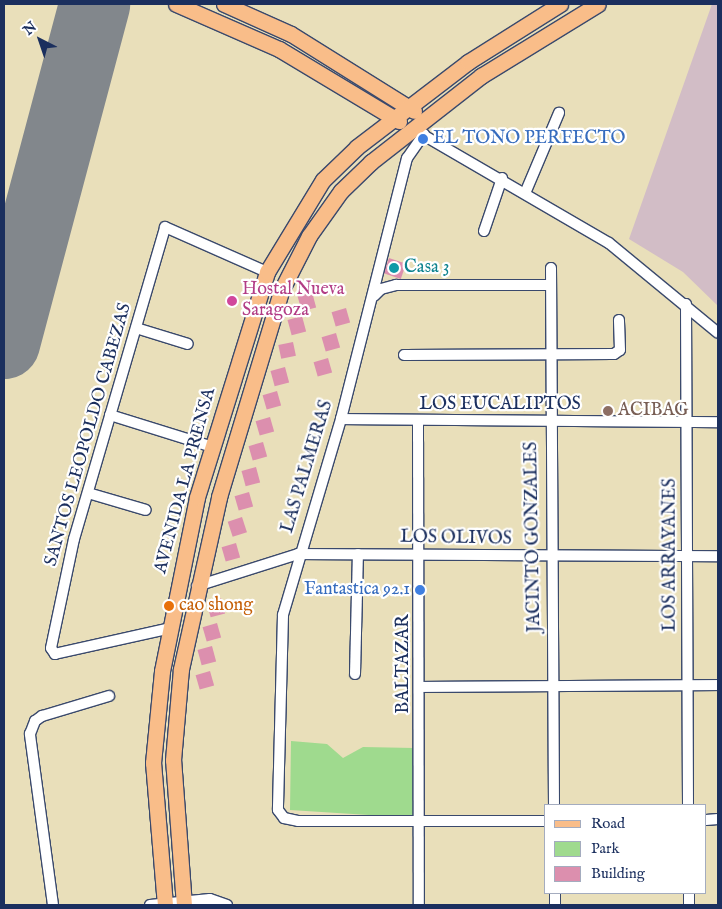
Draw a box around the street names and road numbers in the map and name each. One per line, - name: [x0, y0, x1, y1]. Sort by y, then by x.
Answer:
- street label: SANTOS LEOPOLDO CABEZAS: [41, 301, 137, 569]
- street label: AVENIDA LA PRENSA: [151, 386, 221, 576]
- street label: LOS EUCALIPTOS: [419, 394, 581, 416]
- street label: LAS PALMERAS: [278, 398, 338, 536]
- street label: JACINTO GONZALES: [522, 441, 546, 633]
- street label: LOS ARRAYANES: [660, 478, 682, 632]
- street label: LOS OLIVOS: [400, 527, 512, 551]
- street label: BALTAZAR: [393, 614, 415, 714]

